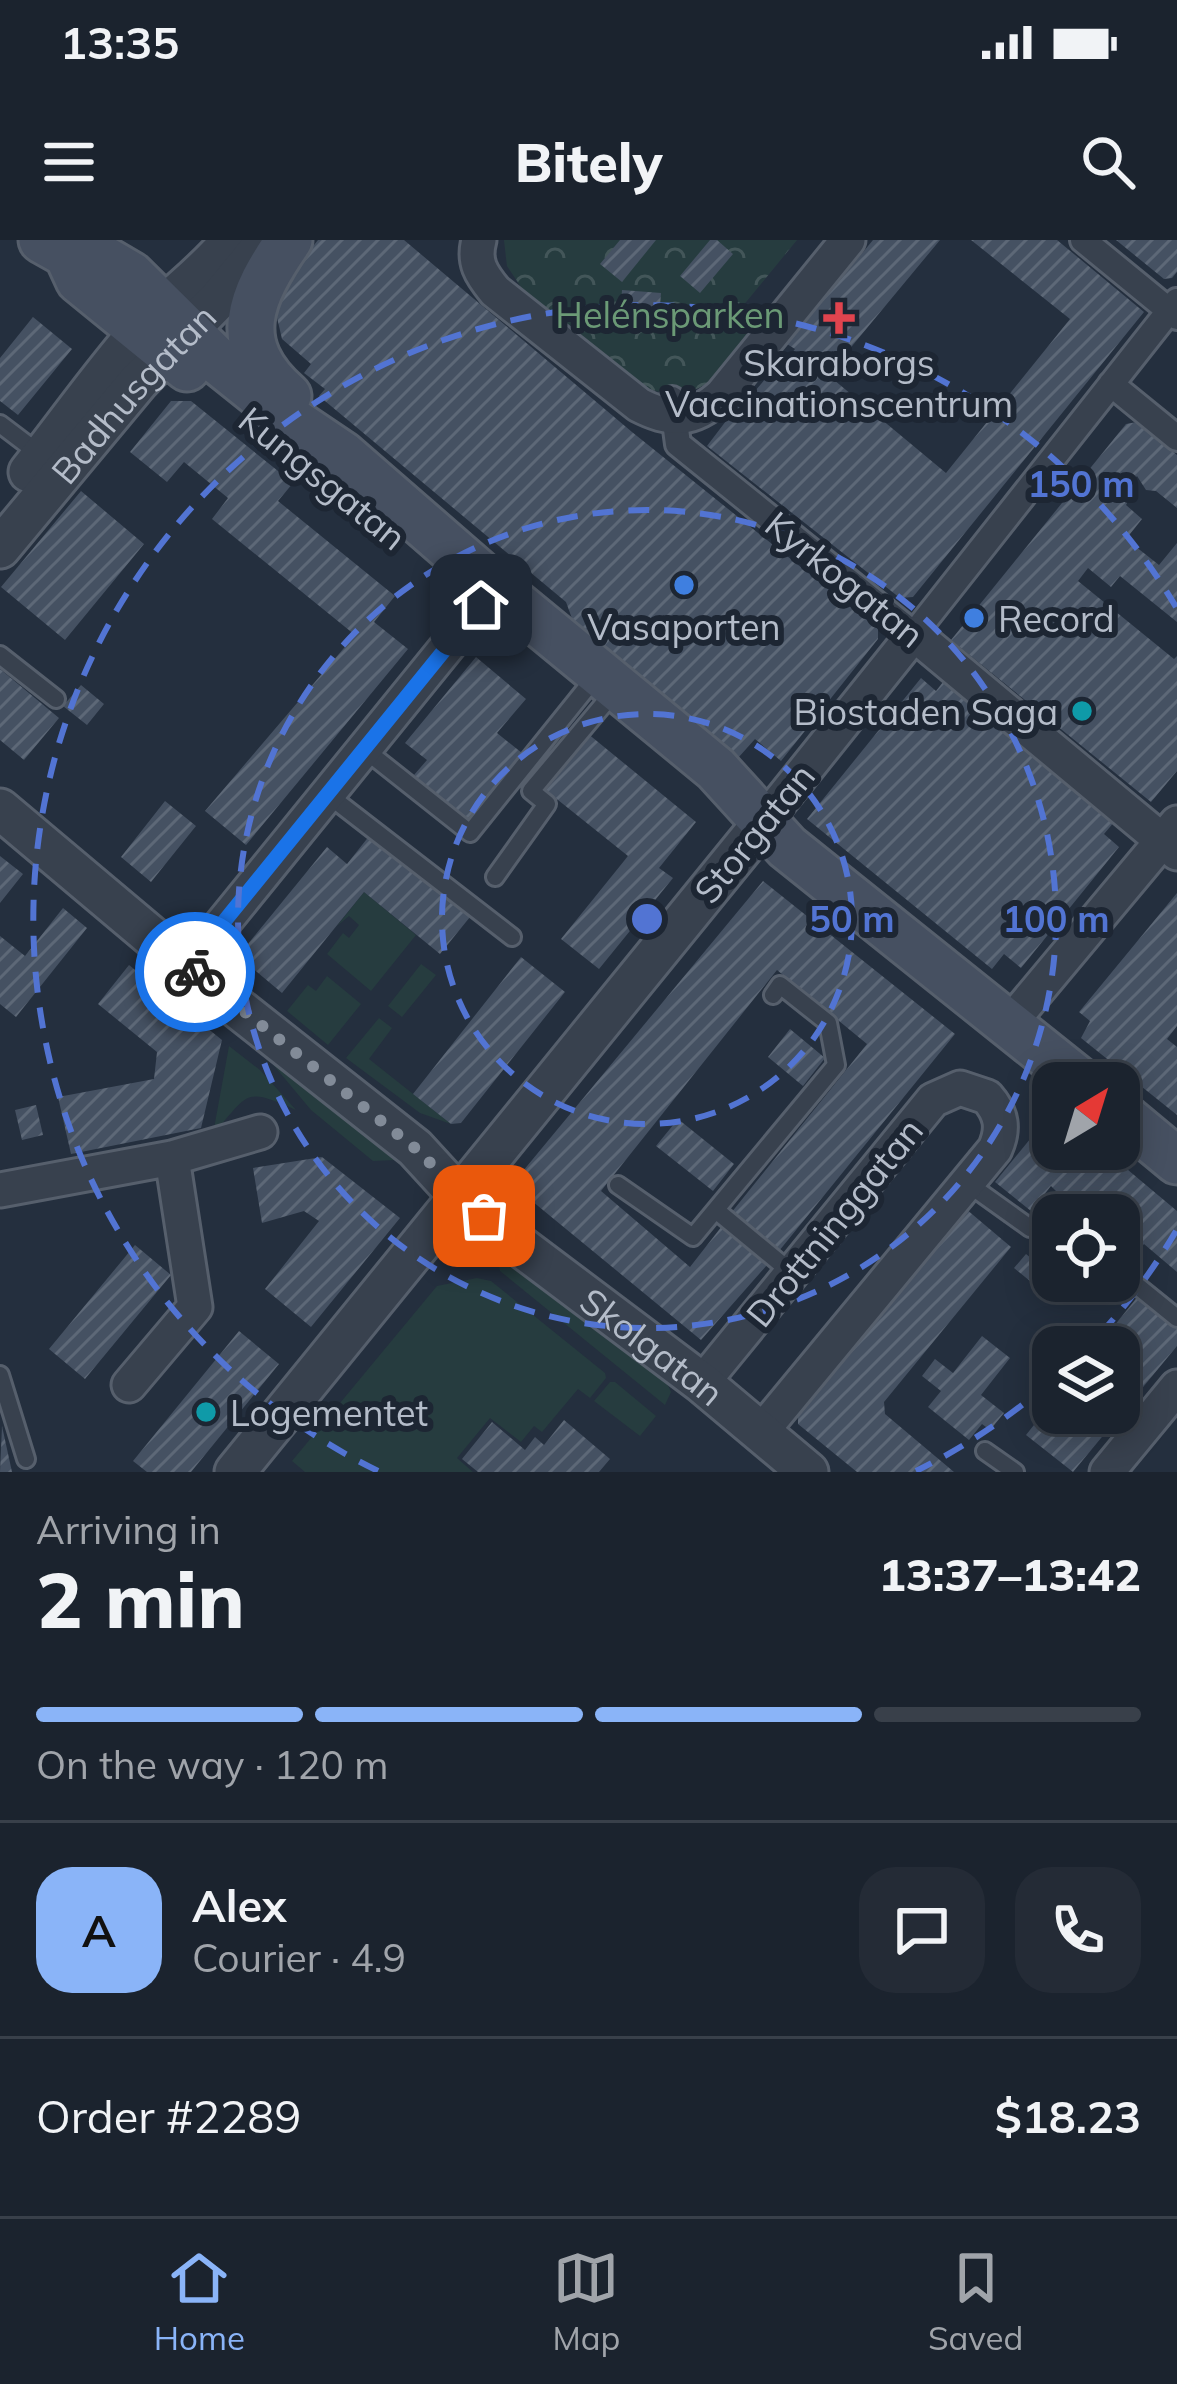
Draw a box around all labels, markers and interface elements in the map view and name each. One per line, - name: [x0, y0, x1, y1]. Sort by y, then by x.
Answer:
- text: 13:35: [60, 14, 179, 70]
- text: Bitely: [515, 128, 662, 196]
- icon: menu: [36, 129, 102, 195]
- icon: search: [1075, 129, 1141, 195]
- park label: Helénsparken: [555, 292, 785, 337]
- street label: Badhusgatan: [41, 294, 225, 492]
- marker: Skaraborgs Vaccinationscentrum: [823, 302, 855, 334]
- place label: Skaraborgs Vaccinationscentrum: [665, 340, 1013, 426]
- street label: Kungsgatan: [230, 397, 416, 559]
- text: 150 m: [1027, 461, 1135, 506]
- street label: Kyrkogatan: [757, 501, 933, 657]
- pin: [430, 554, 532, 656]
- icon: home: [448, 572, 514, 638]
- marker: Vasaporten: [671, 572, 697, 598]
- place label: Record: [998, 596, 1115, 641]
- place label: Vasaporten: [587, 604, 781, 649]
- marker: Record: [961, 605, 987, 631]
- place label: Biostaden Saga: [794, 689, 1058, 734]
- marker: Biostaden Saga: [1069, 698, 1095, 724]
- street label: Storgatan: [684, 754, 824, 912]
- text: 50 m: [809, 896, 895, 941]
- text: 100 m: [1002, 896, 1110, 941]
- centre of rings: [626, 898, 668, 940]
- courier: [135, 912, 255, 1032]
- icon: bike: [162, 939, 228, 1005]
- north arrow: [1032, 1062, 1140, 1170]
- map controls: [1032, 1062, 1140, 1434]
- street label: Drottninggatan: [736, 1108, 932, 1336]
- pin: [433, 1165, 535, 1267]
- icon: bag: [451, 1183, 517, 1249]
- button: locate: [1032, 1194, 1140, 1302]
- street label: Skolgatan: [572, 1277, 734, 1415]
- button: layers: [1032, 1326, 1140, 1434]
- place label: Logementet: [230, 1390, 428, 1435]
- marker: Logementet: [193, 1399, 219, 1425]
- text: Arriving in: [36, 1505, 221, 1554]
- text: 13:37–13:42: [879, 1546, 1141, 1602]
- text: 2 min: [36, 1550, 245, 1648]
- text: On the way · 120 m: [36, 1740, 388, 1789]
- button: chat: [859, 1867, 985, 1993]
- button: phone: [1015, 1867, 1141, 1993]
- text: Alex: [192, 1877, 287, 1933]
- text: A: [82, 1902, 116, 1958]
- text: Courier · 4.9: [192, 1933, 406, 1982]
- text: Order #2289: [36, 2088, 301, 2144]
- text: $18.23: [995, 2088, 1141, 2144]
- tab: Home: [154, 2245, 245, 2358]
- tab: Map: [552, 2245, 620, 2358]
- tab: Saved: [928, 2245, 1023, 2358]

